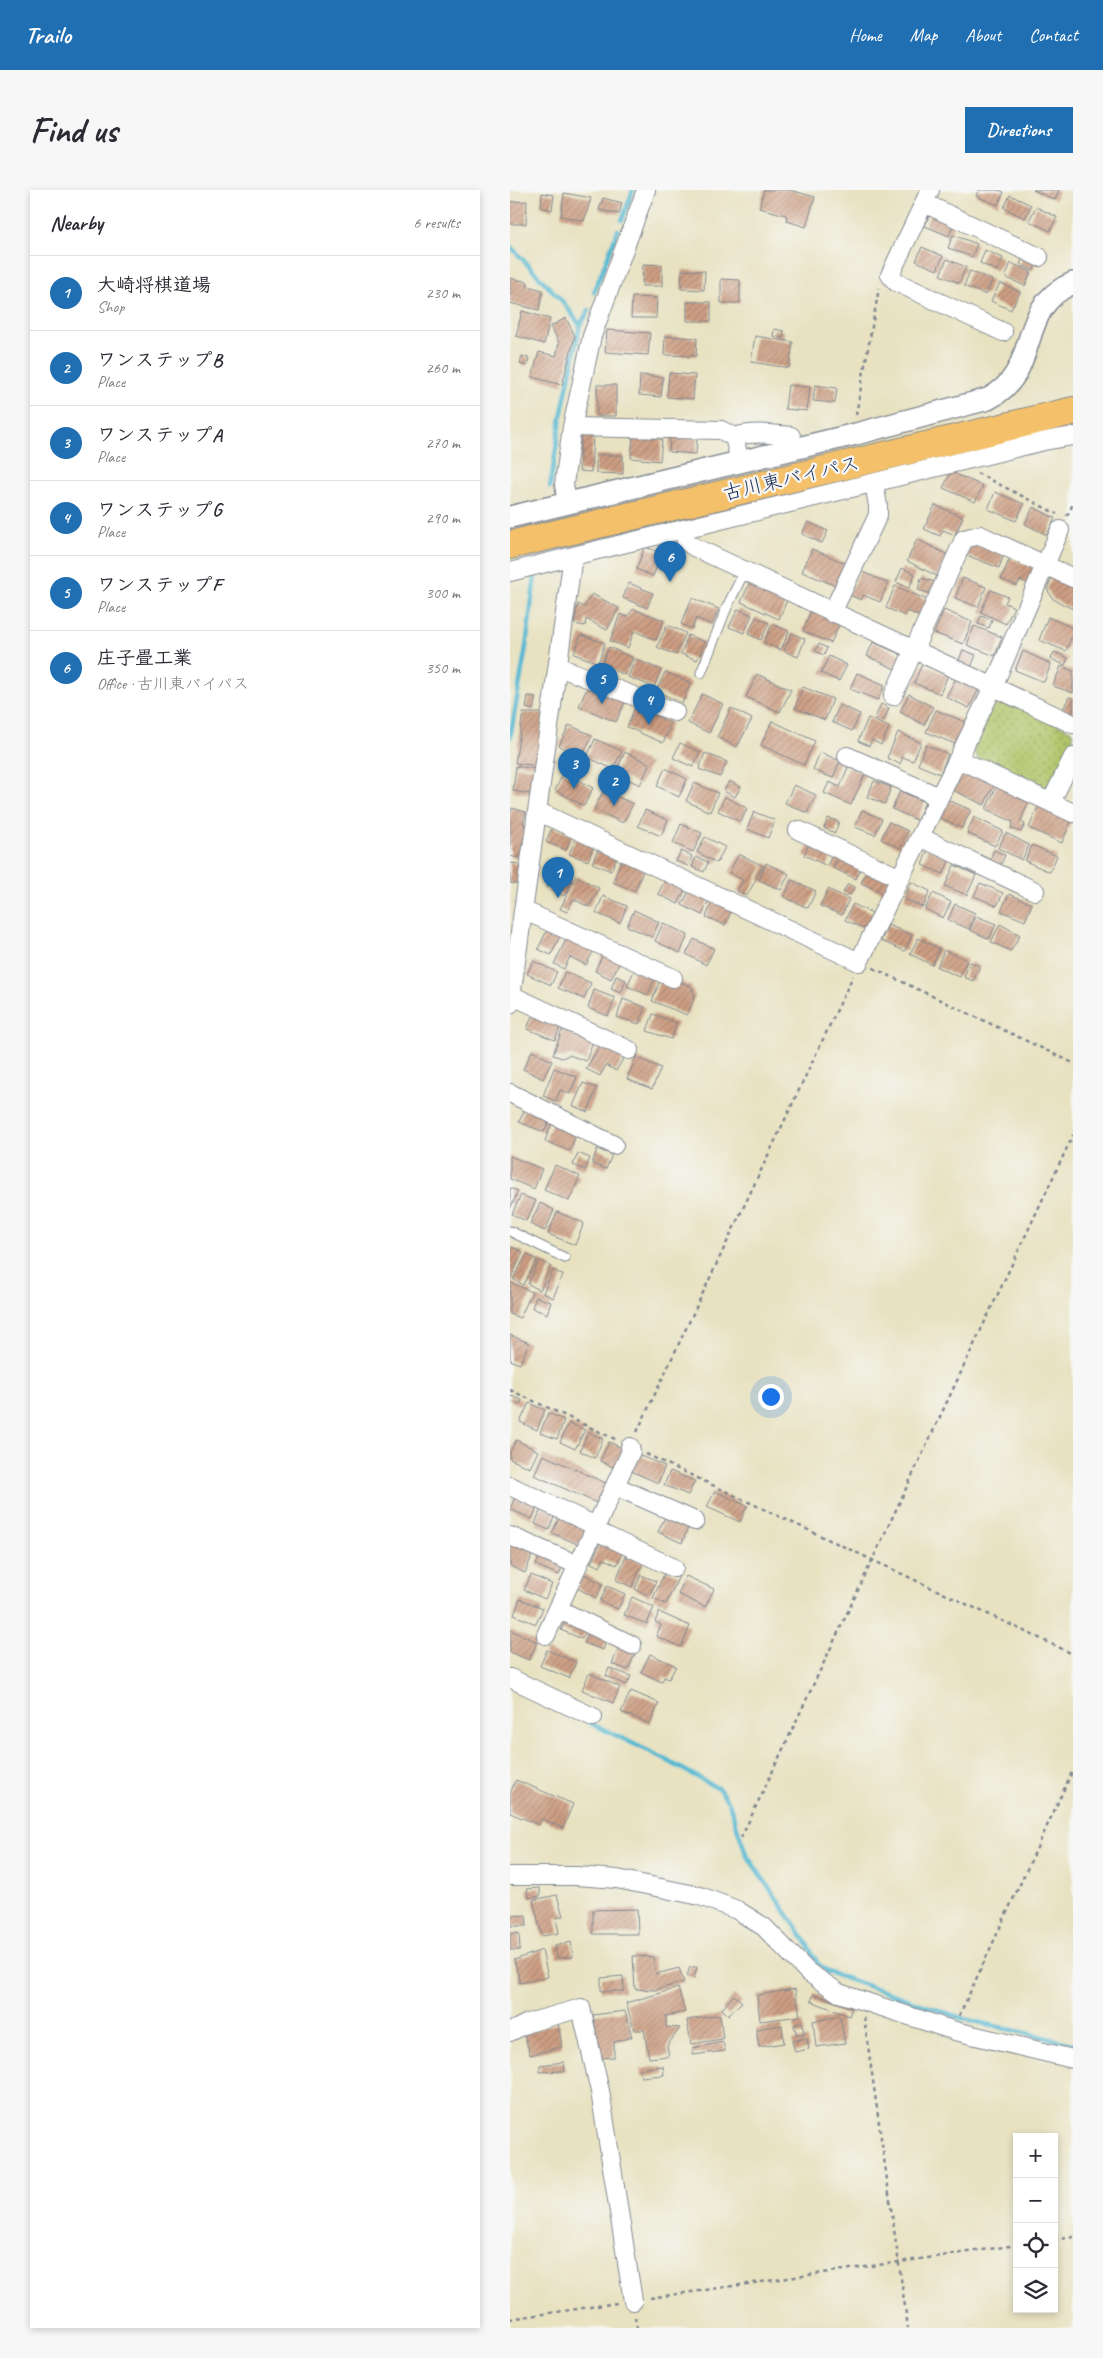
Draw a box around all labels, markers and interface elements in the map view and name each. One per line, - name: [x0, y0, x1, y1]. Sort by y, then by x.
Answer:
- text: Trailo: [25, 20, 71, 50]
- text: Home: [849, 24, 882, 46]
- text: Map: [910, 24, 937, 46]
- text: About: [965, 24, 1001, 46]
- text: Contact: [1029, 24, 1078, 46]
- button: Directions: [965, 107, 1073, 153]
- text: Find us: [30, 108, 117, 153]
- text: Nearby: [50, 210, 103, 236]
- text: 6 results: [413, 213, 460, 233]
- text: 大崎将棋道場: [97, 273, 211, 297]
- text: 1: [62, 283, 70, 303]
- text: 230 m: [426, 283, 460, 303]
- text: Shop: [97, 297, 124, 317]
- text: ワンステップB: [97, 348, 222, 372]
- text: 2: [62, 358, 70, 378]
- text: 260 m: [426, 358, 460, 378]
- text: Place: [97, 372, 125, 392]
- text: ワンステップA: [97, 423, 222, 447]
- text: 3: [62, 433, 70, 453]
- text: 270 m: [426, 433, 460, 453]
- text: Place: [97, 447, 125, 467]
- street label: 古川東バイパス: [720, 450, 862, 506]
- text: ワンステップG: [97, 498, 222, 522]
- text: 4: [62, 508, 70, 528]
- text: 290 m: [426, 508, 460, 528]
- text: Place: [97, 522, 125, 542]
- pin: 6: [654, 541, 686, 582]
- text: ワンステップF: [97, 573, 221, 597]
- text: 5: [63, 583, 69, 603]
- text: 300 m: [426, 583, 460, 603]
- text: Place: [97, 597, 125, 617]
- text: 庄子畳工業: [97, 646, 192, 670]
- text: 6: [62, 658, 70, 678]
- text: 350 m: [426, 658, 460, 678]
- pin: 5: [586, 663, 618, 704]
- text: Office · 古川東バイパス: [97, 674, 249, 694]
- pin: 4: [633, 684, 665, 725]
- pin: 3: [558, 748, 590, 789]
- pin: 2: [598, 765, 630, 806]
- pin: 1: [542, 857, 574, 898]
- your location: [758, 1384, 784, 1410]
- map controls: [1013, 2133, 1058, 2313]
- button: +: [1013, 2133, 1058, 2178]
- button: −: [1013, 2178, 1058, 2223]
- button: locate: [1013, 2223, 1058, 2268]
- button: layers: [1013, 2268, 1058, 2313]

